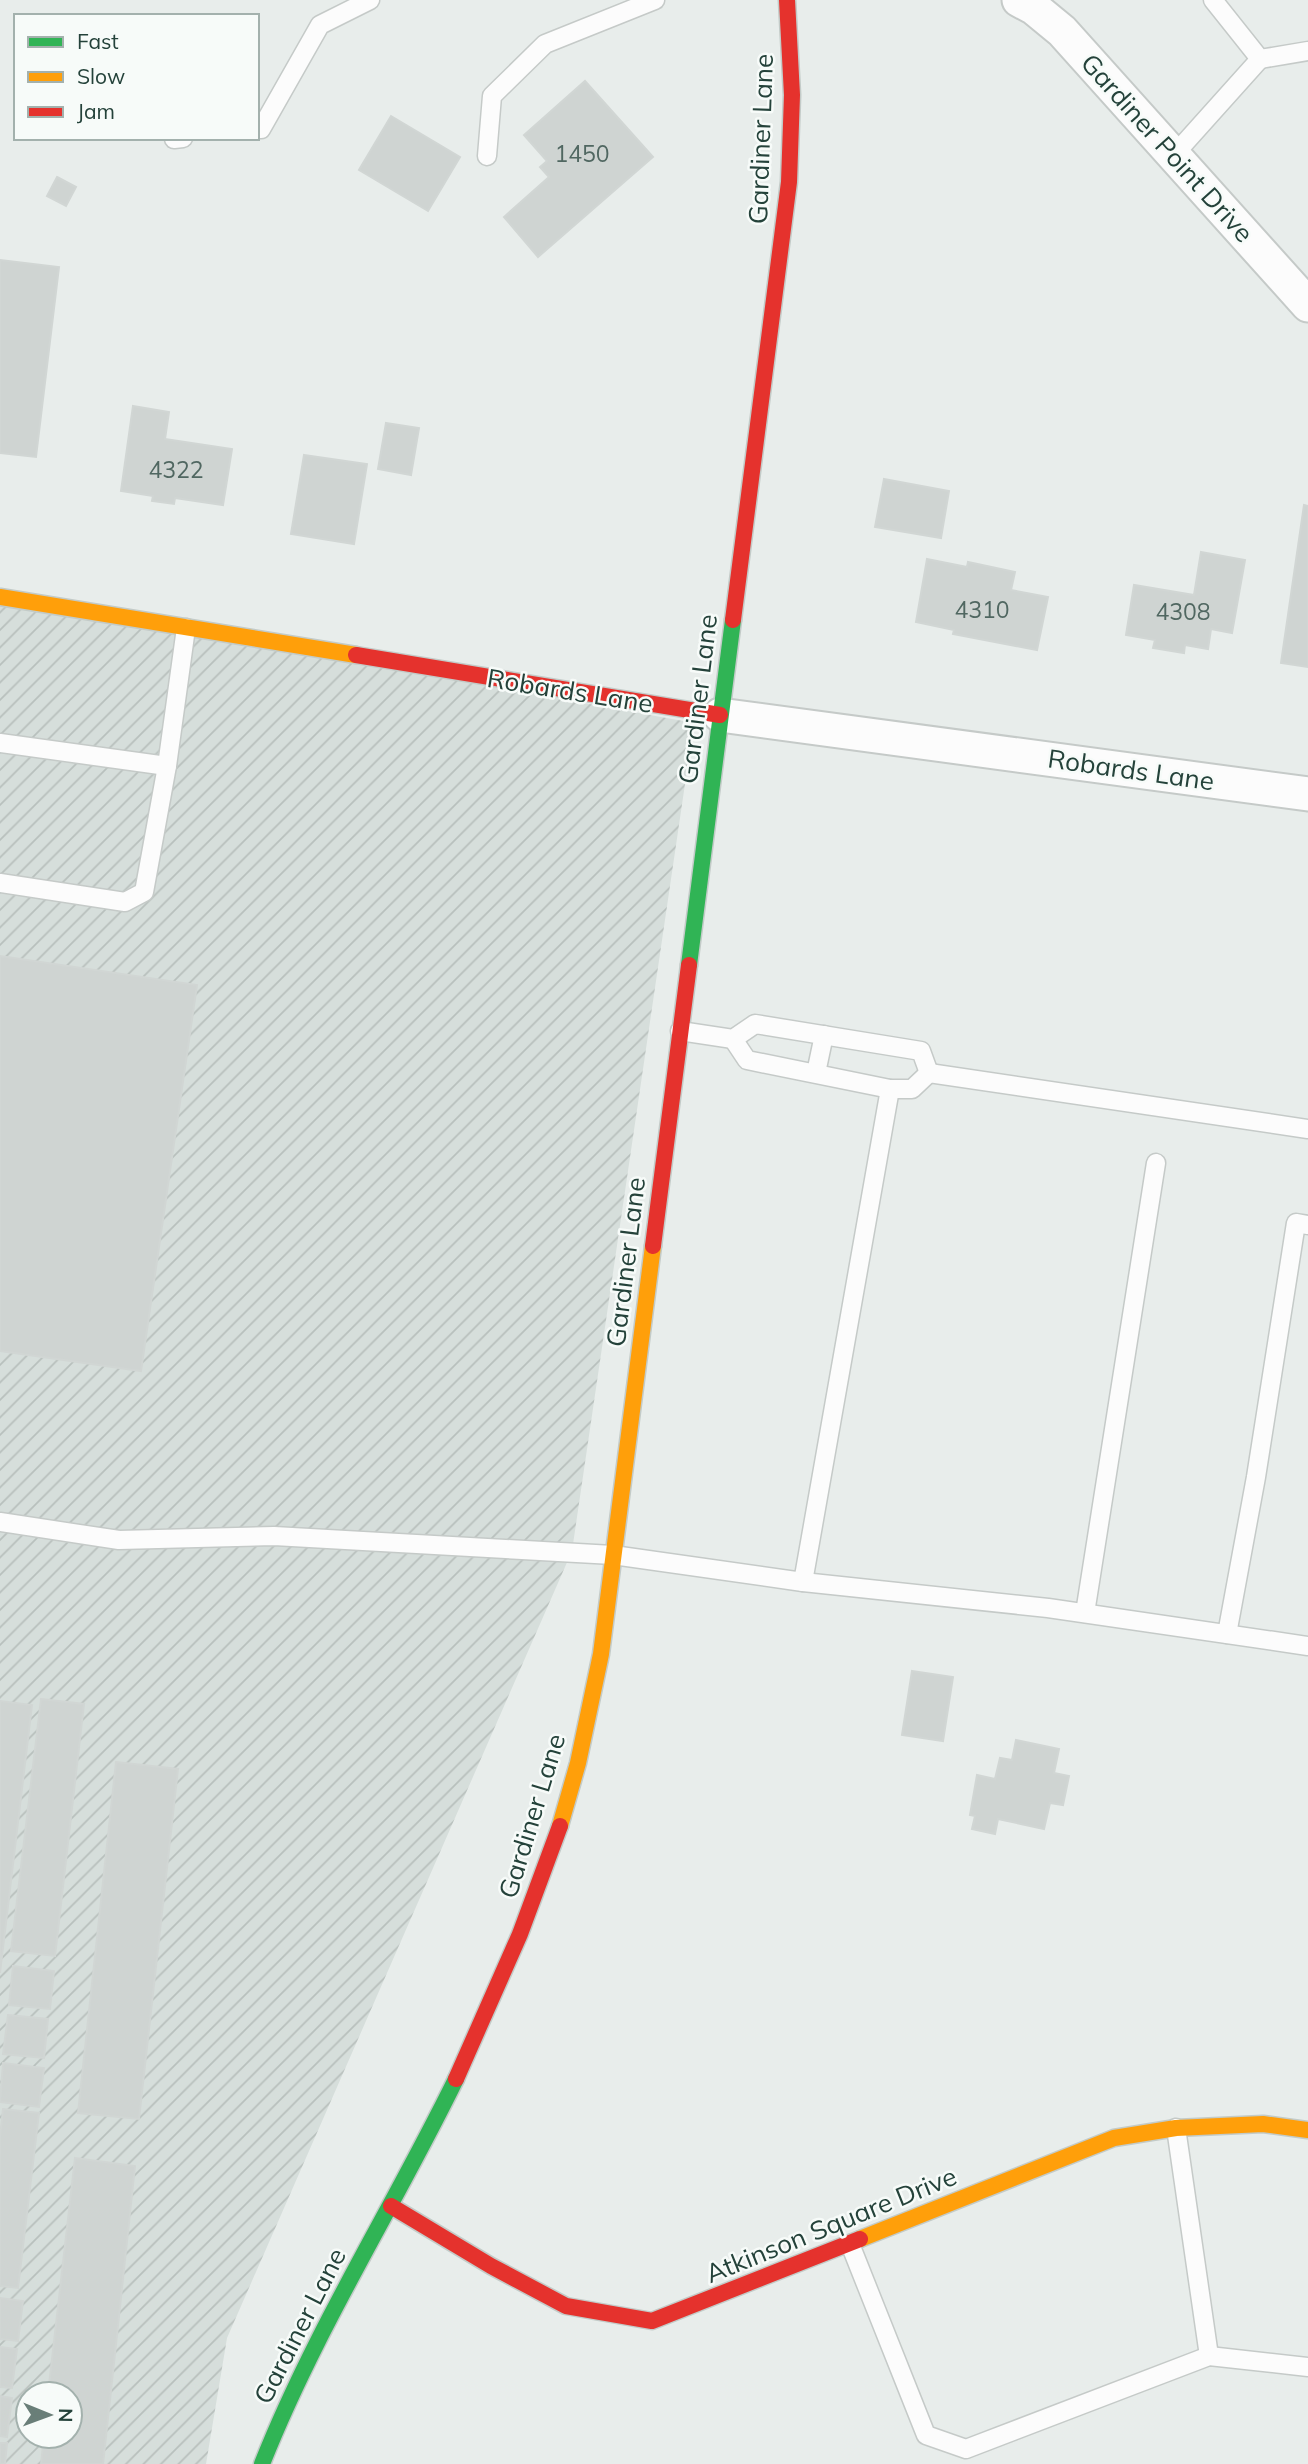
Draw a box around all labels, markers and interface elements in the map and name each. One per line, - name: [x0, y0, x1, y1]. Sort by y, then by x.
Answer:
- legend: [14, 14, 259, 140]
- text: Fast: [77, 28, 119, 54]
- street label: Gardiner Point Drive: [1074, 46, 1261, 249]
- street label: Gardiner Lane: [741, 53, 780, 225]
- text: Slow: [77, 63, 125, 89]
- text: Jam: [77, 98, 115, 124]
- house number: 1450: [554, 139, 610, 168]
- house number: 4322: [148, 455, 204, 484]
- house number: 4310: [954, 595, 1010, 624]
- house number: 4308: [1155, 597, 1211, 626]
- street label: Gardiner Lane: [671, 612, 724, 786]
- street label: Robards Lane: [485, 661, 655, 720]
- street label: Robards Lane: [1046, 742, 1216, 797]
- street label: Gardiner Lane: [599, 1175, 652, 1349]
- street label: Gardiner Lane: [491, 1730, 572, 1902]
- street label: Atkinson Square Drive: [700, 2159, 961, 2290]
- street label: Gardiner Lane: [246, 2242, 353, 2409]
- north arrow: [14, 2380, 84, 2450]
- text: N: [54, 2408, 78, 2423]

